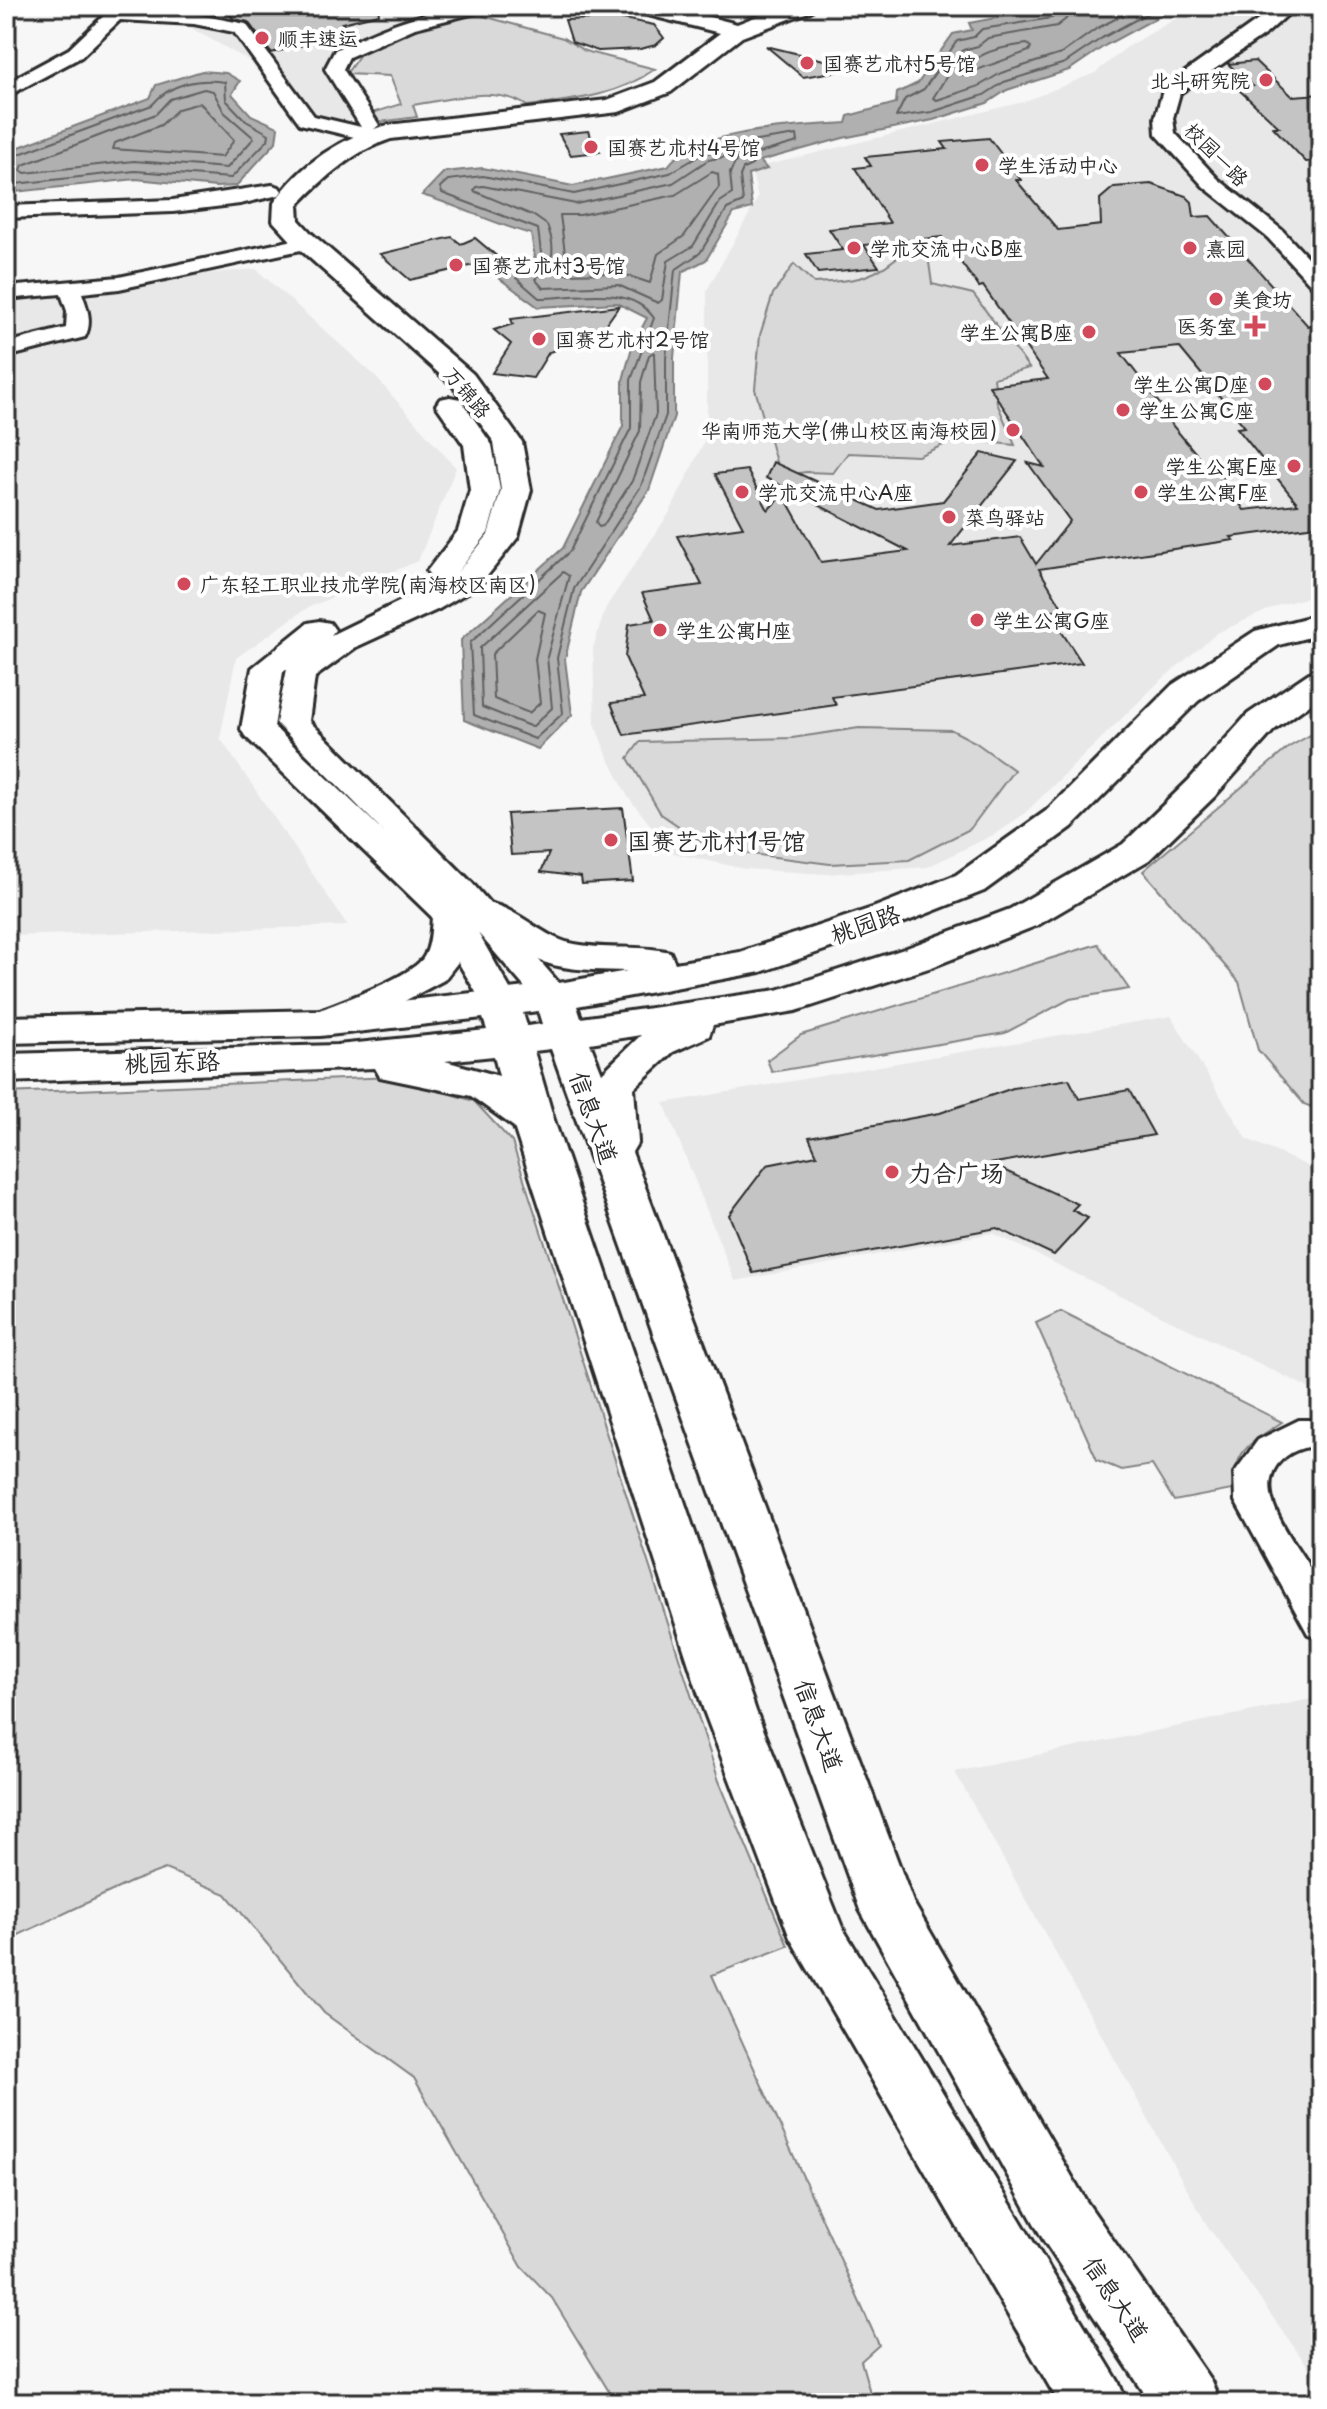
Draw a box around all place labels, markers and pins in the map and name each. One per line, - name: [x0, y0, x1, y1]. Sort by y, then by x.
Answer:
- place label: 顺丰速运: [278, 23, 358, 53]
- marker: 顺丰速运: [253, 29, 271, 47]
- place label: 国赛艺术村5号馆: [823, 48, 976, 78]
- marker: 国赛艺术村5号馆: [798, 54, 816, 72]
- place label: 北斗研究院: [1150, 65, 1250, 95]
- marker: 北斗研究院: [1257, 71, 1275, 89]
- place label: 国赛艺术村4号馆: [607, 132, 760, 162]
- marker: 国赛艺术村4号馆: [582, 138, 600, 156]
- place label: 学生活动中心: [998, 150, 1118, 180]
- marker: 学生活动中心: [973, 156, 991, 174]
- place label: 学术交流中心B座: [870, 233, 1023, 263]
- place label: 熹园: [1206, 233, 1246, 263]
- marker: 学术交流中心B座: [845, 239, 863, 257]
- marker: 熹园: [1181, 239, 1199, 257]
- place label: 国赛艺术村3号馆: [472, 250, 625, 280]
- marker: 国赛艺术村3号馆: [447, 256, 465, 274]
- place label: 美食坊: [1232, 284, 1292, 314]
- marker: 美食坊: [1207, 290, 1225, 308]
- place label: 医务室: [1177, 311, 1237, 341]
- marker: 医务室: [1244, 315, 1266, 337]
- place label: 学生公寓B座: [960, 317, 1073, 347]
- marker: 学生公寓B座: [1080, 323, 1098, 341]
- place label: 国赛艺术村2号馆: [555, 324, 709, 354]
- marker: 国赛艺术村2号馆: [530, 330, 548, 348]
- place label: 学生公寓D座: [1133, 369, 1249, 399]
- marker: 学生公寓D座: [1256, 375, 1274, 393]
- place label: 学生公寓C座: [1139, 395, 1254, 425]
- marker: 学生公寓C座: [1114, 401, 1132, 419]
- place label: 华南师范大学(佛山校区南海校园): [701, 415, 997, 445]
- marker: 华南师范大学(佛山校区南海校园): [1004, 421, 1022, 439]
- place label: 学生公寓E座: [1165, 451, 1278, 481]
- marker: 学生公寓E座: [1285, 457, 1303, 475]
- place label: 学术交流中心A座: [758, 477, 913, 507]
- place label: 学生公寓F座: [1157, 477, 1269, 507]
- marker: 学术交流中心A座: [733, 483, 751, 501]
- marker: 学生公寓F座: [1132, 483, 1150, 501]
- place label: 菜鸟驿站: [965, 502, 1045, 532]
- marker: 菜鸟驿站: [940, 508, 958, 526]
- place label: 广东轻工职业技术学院(南海校区南区): [200, 569, 536, 599]
- marker: 广东轻工职业技术学院(南海校区南区): [175, 575, 193, 593]
- place label: 学生公寓G座: [993, 605, 1110, 635]
- marker: 学生公寓G座: [968, 611, 986, 629]
- place label: 学生公寓H座: [676, 615, 792, 645]
- marker: 学生公寓H座: [651, 621, 669, 639]
- place label: 国赛艺术村1号馆: [627, 822, 806, 858]
- marker: 国赛艺术村1号馆: [602, 831, 620, 849]
- place label: 力合广场: [908, 1154, 1004, 1190]
- marker: 力合广场: [883, 1163, 901, 1181]

